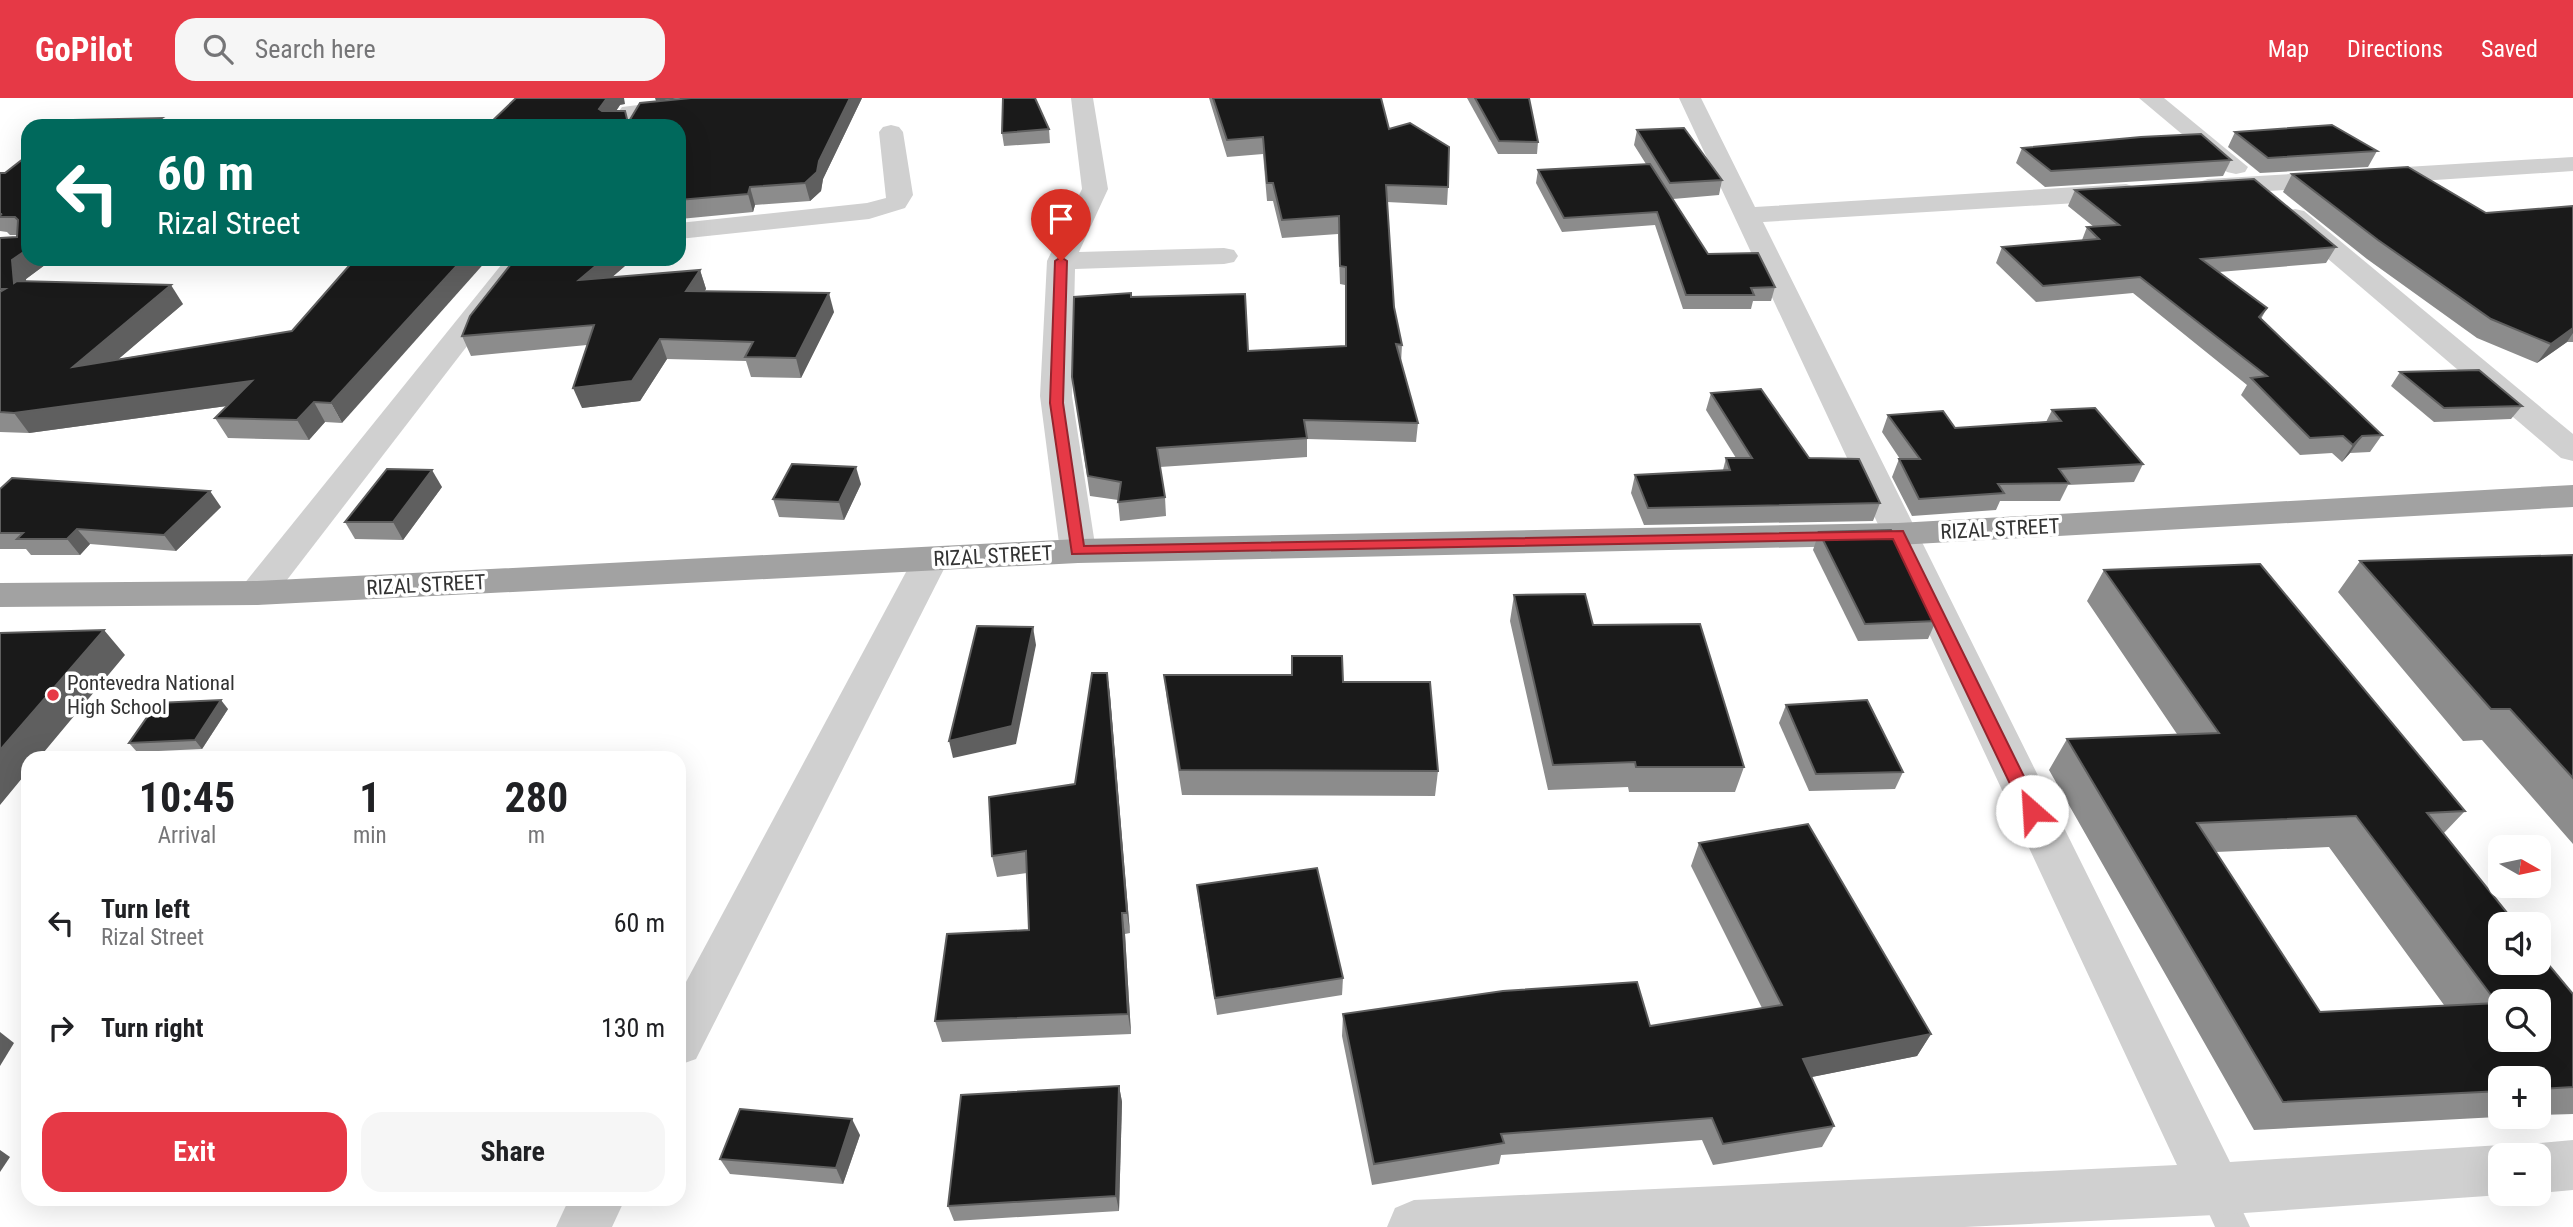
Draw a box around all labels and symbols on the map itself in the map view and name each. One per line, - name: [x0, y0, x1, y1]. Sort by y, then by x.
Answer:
- pin: [1031, 189, 1091, 261]
- street label: RIZAL STREET: [1940, 514, 2060, 544]
- street label: RIZAL STREET: [933, 541, 1053, 571]
- street label: RIZAL STREET: [366, 570, 486, 600]
- place label: Pontevedra National High School: [67, 671, 235, 719]
- marker: Pontevedra National High School: [45, 687, 61, 703]
- position arrow: [1995, 774, 2069, 848]
- north arrow: [2488, 835, 2552, 898]

